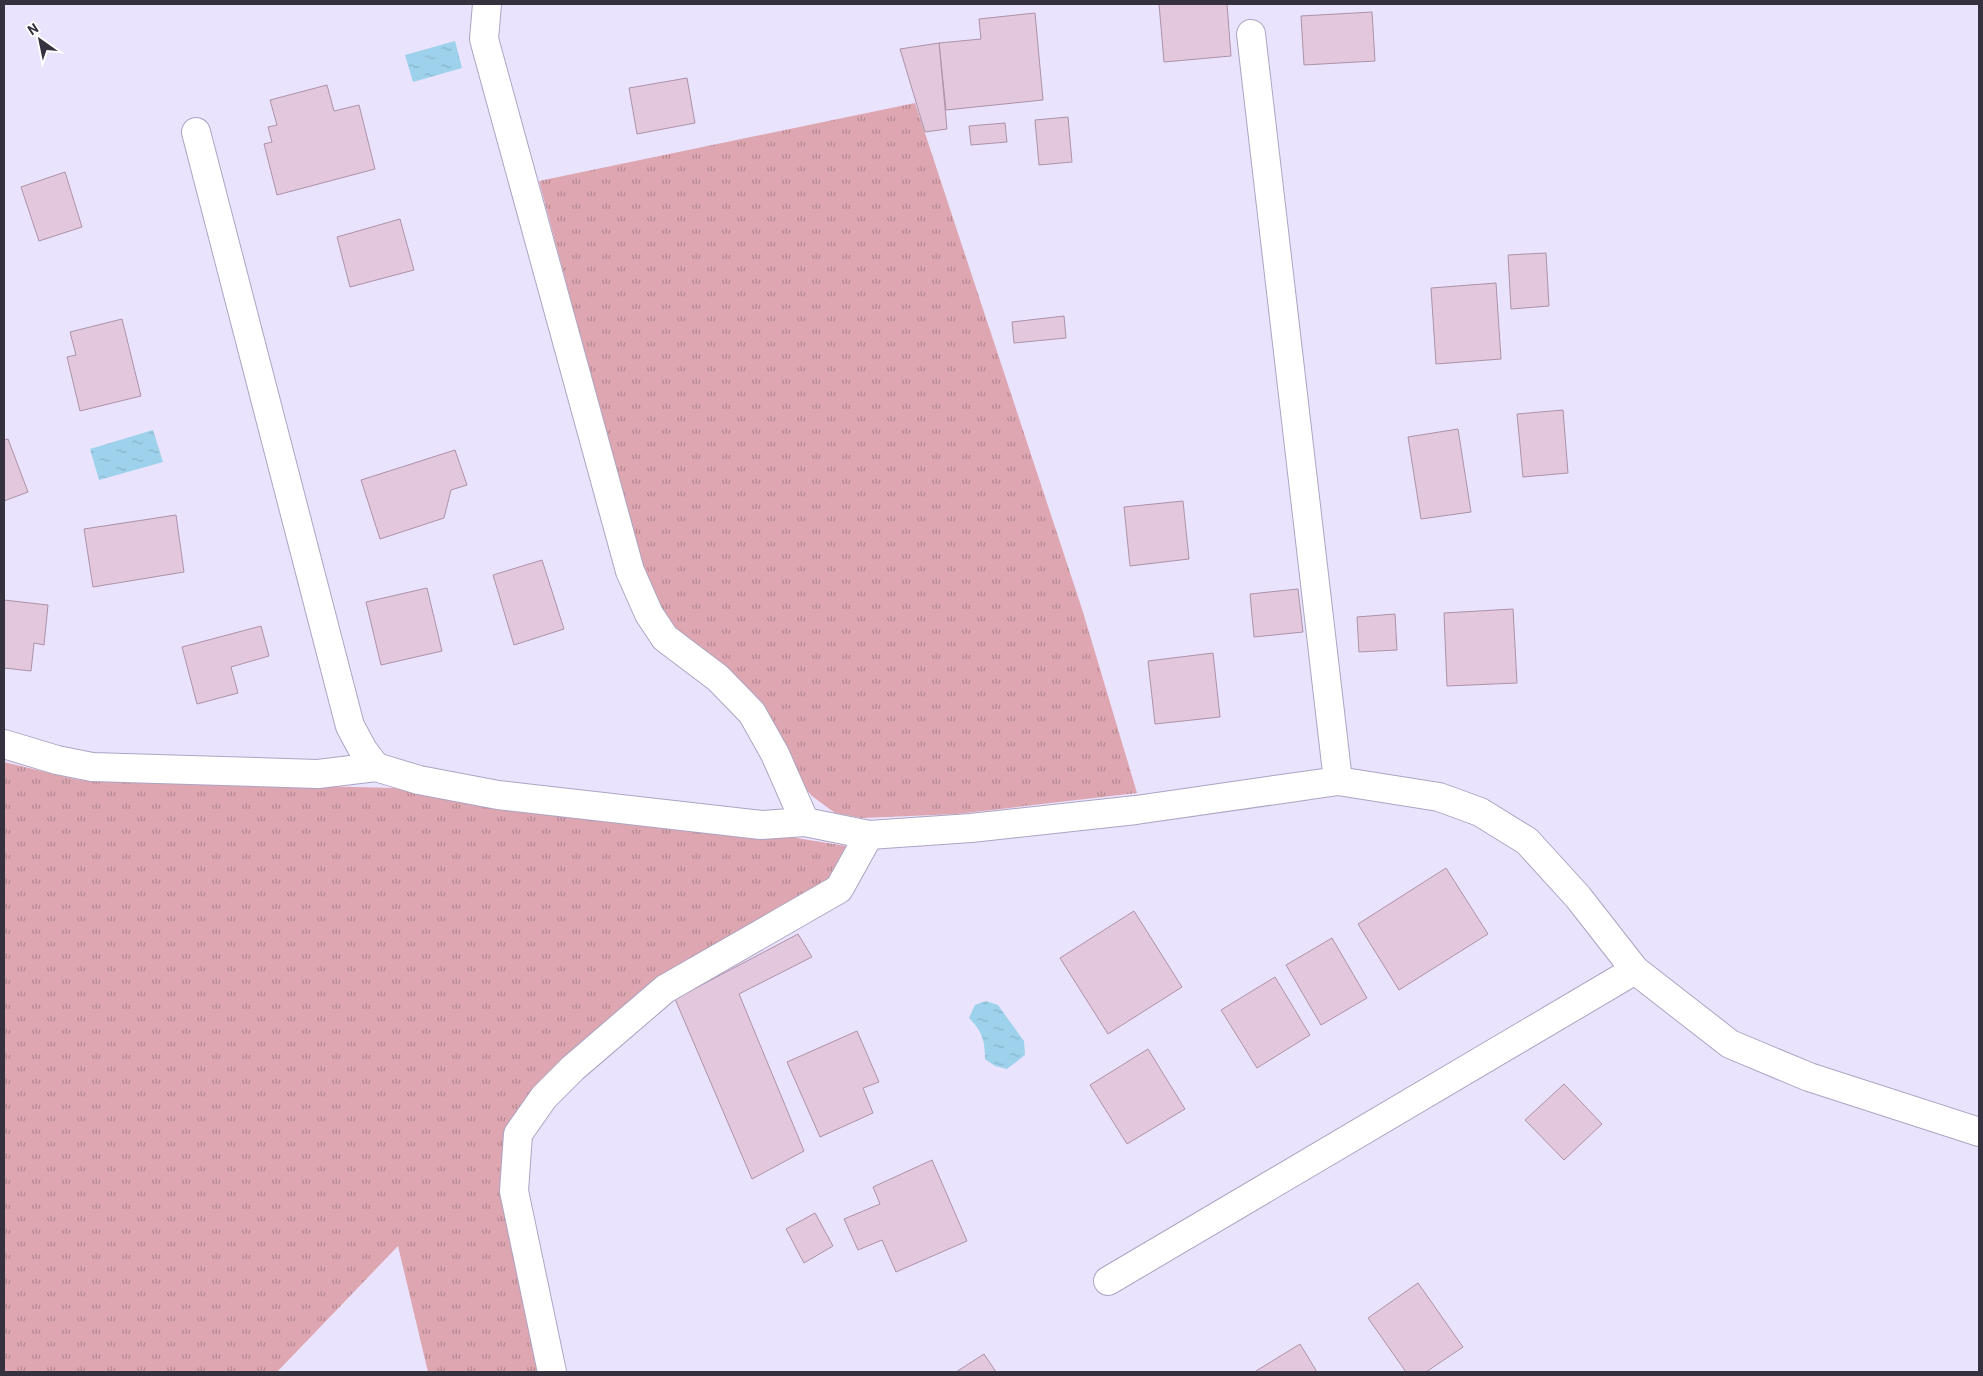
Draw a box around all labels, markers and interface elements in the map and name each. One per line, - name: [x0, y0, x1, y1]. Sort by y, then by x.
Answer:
- north arrow: [15, 15, 65, 65]
- text: N: [24, 19, 41, 38]

